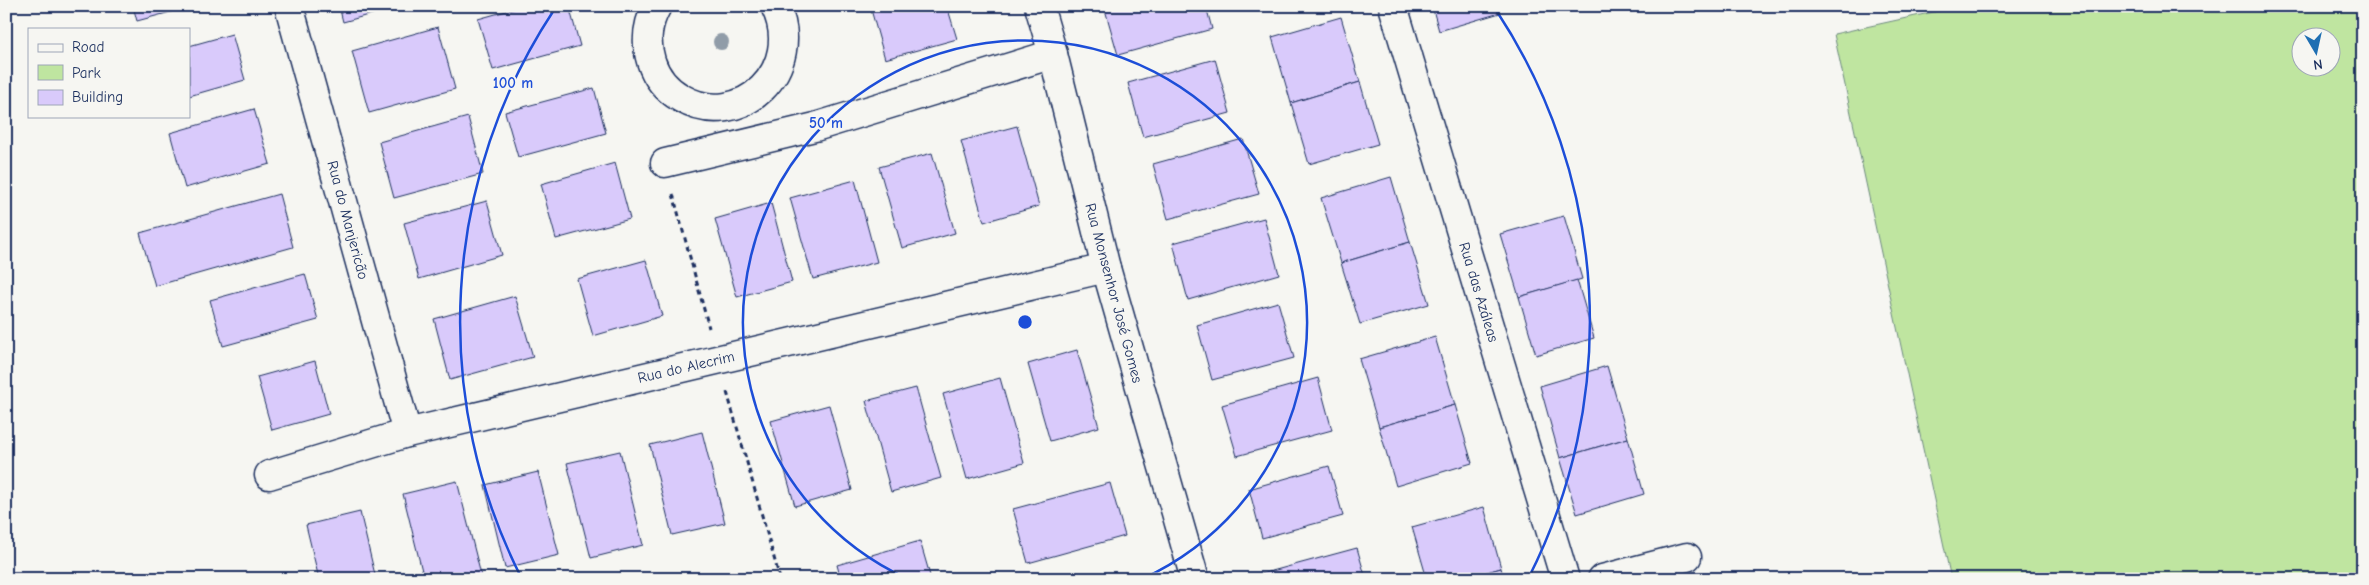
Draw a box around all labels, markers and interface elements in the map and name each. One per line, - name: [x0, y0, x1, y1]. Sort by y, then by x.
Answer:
- legend: [28, 28, 190, 118]
- north arrow: [2292, 28, 2342, 78]
- text: Road: [72, 38, 104, 56]
- text: N: [2312, 55, 2324, 73]
- text: Park: [72, 64, 101, 82]
- text: 100 m: [493, 74, 533, 92]
- text: Building: [72, 88, 123, 106]
- text: 50 m: [809, 114, 843, 132]
- street label: Rua do Manjericão: [323, 159, 373, 281]
- street label: Rua Monsenhor José Gomes: [1081, 201, 1147, 385]
- street label: Rua das Azáleas: [1455, 240, 1503, 344]
- centre of rings: [1016, 313, 1034, 331]
- street label: Rua do Alecrim: [636, 347, 736, 387]

